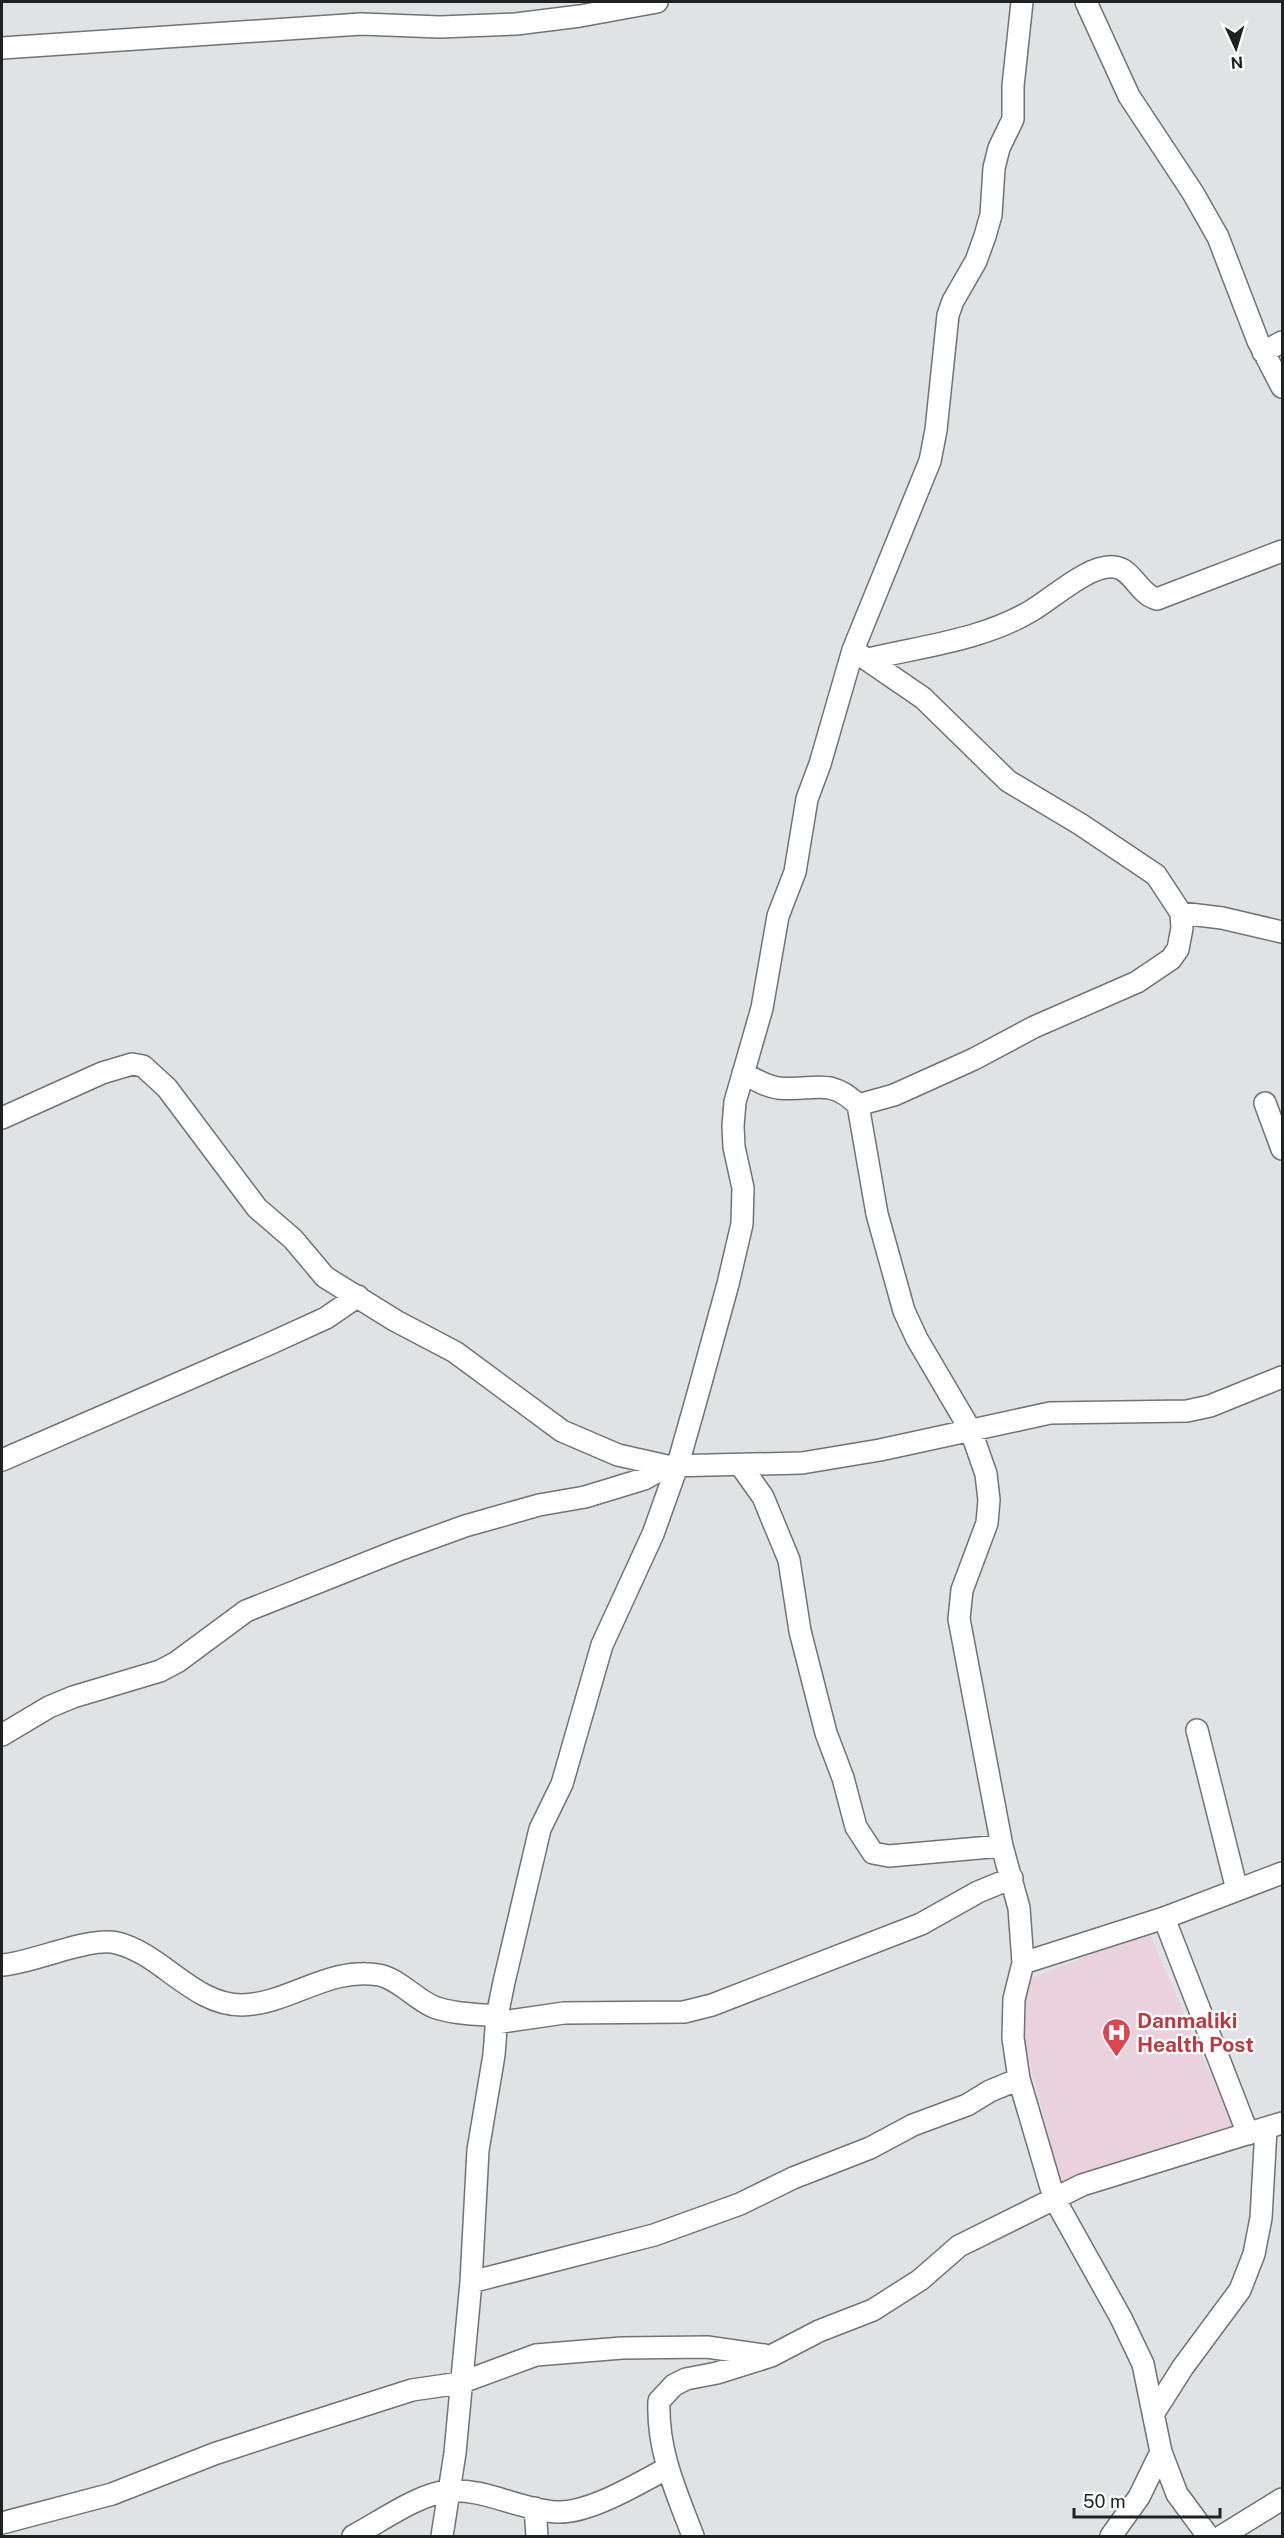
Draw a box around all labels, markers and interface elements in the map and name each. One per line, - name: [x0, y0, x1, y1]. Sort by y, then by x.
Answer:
- north arrow: [1206, 18, 1266, 78]
- text: N: [1230, 53, 1244, 72]
- place label: Danmaliki Health Post: [1137, 2008, 1254, 2057]
- hospital icon: Danmaliki Health Post: [1100, 2016, 1132, 2058]
- scale bar: [1074, 2481, 1220, 2519]
- text: 50 m: [1083, 2491, 1126, 2512]

